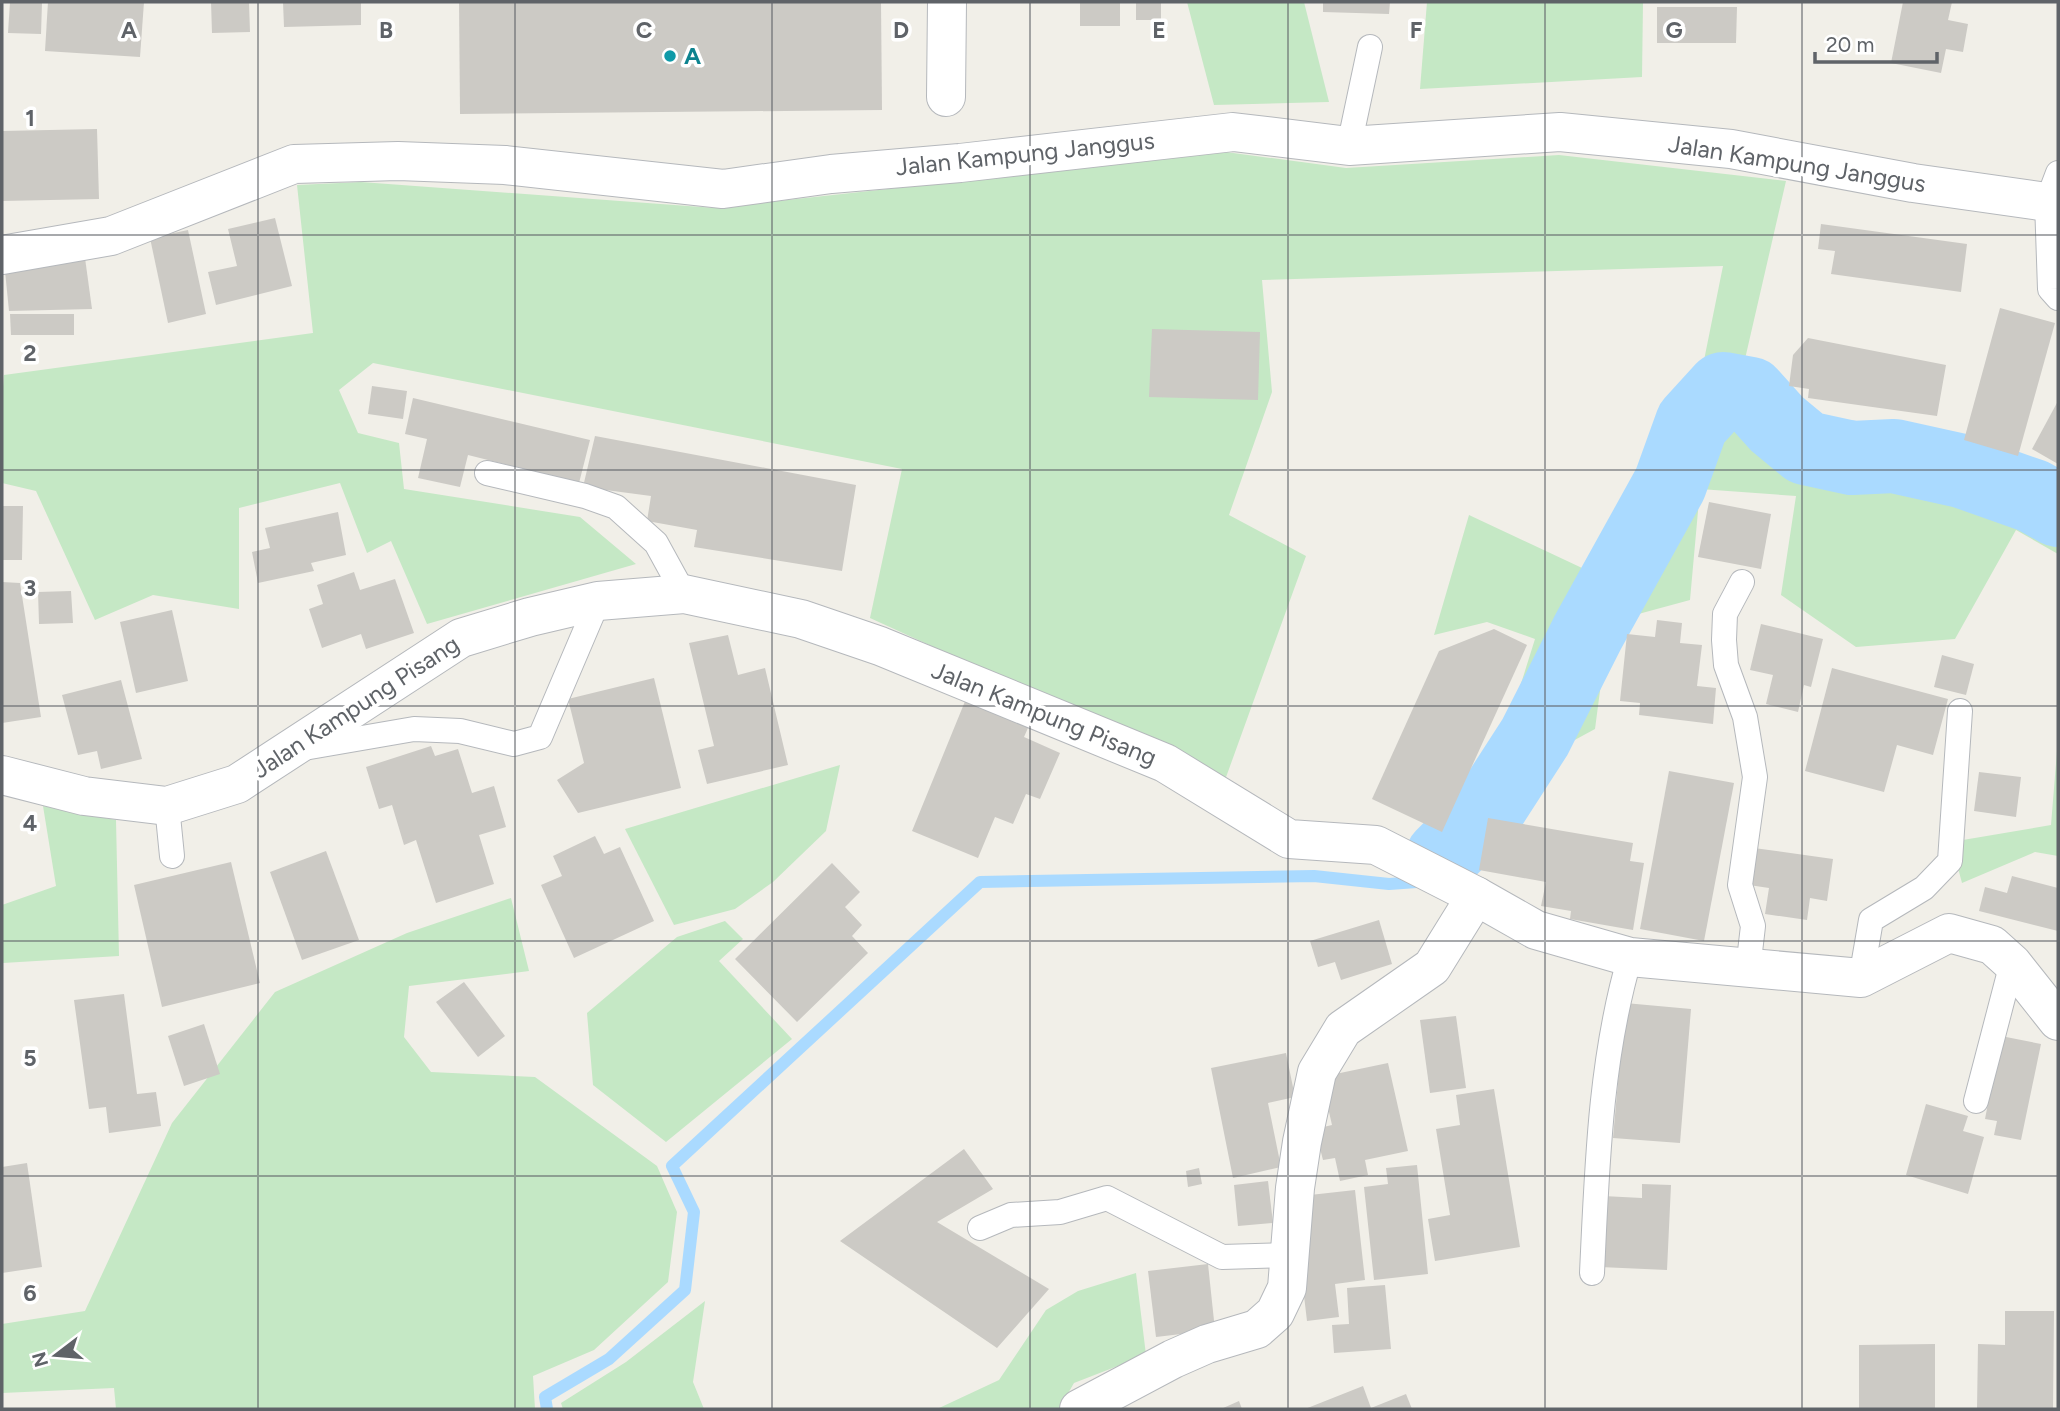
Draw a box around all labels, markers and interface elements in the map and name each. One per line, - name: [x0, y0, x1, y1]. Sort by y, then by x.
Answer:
- text: A: [121, 16, 138, 44]
- text: B: [379, 16, 393, 44]
- text: C: [636, 16, 653, 44]
- text: D: [893, 16, 909, 44]
- text: E: [1152, 16, 1166, 44]
- text: F: [1410, 16, 1423, 44]
- text: G: [1665, 16, 1683, 44]
- scale bar: [1815, 21, 1938, 65]
- text: 20 m: [1826, 32, 1874, 57]
- place label: A: [684, 41, 701, 70]
- marker: A: [662, 48, 678, 64]
- text: 1: [25, 104, 35, 132]
- street label: Jalan Kampung Janggus: [894, 125, 1156, 182]
- street label: Jalan Kampung Janggus: [1666, 129, 1928, 198]
- text: 2: [23, 339, 37, 367]
- text: 3: [24, 574, 36, 602]
- street label: Jalan Kampung Pisang: [247, 629, 464, 784]
- street label: Jalan Kampung Pisang: [928, 655, 1161, 772]
- text: 4: [23, 809, 37, 837]
- text: 5: [23, 1044, 37, 1072]
- text: 6: [23, 1279, 37, 1307]
- north arrow: [21, 1320, 91, 1390]
- text: N: [27, 1349, 53, 1370]

